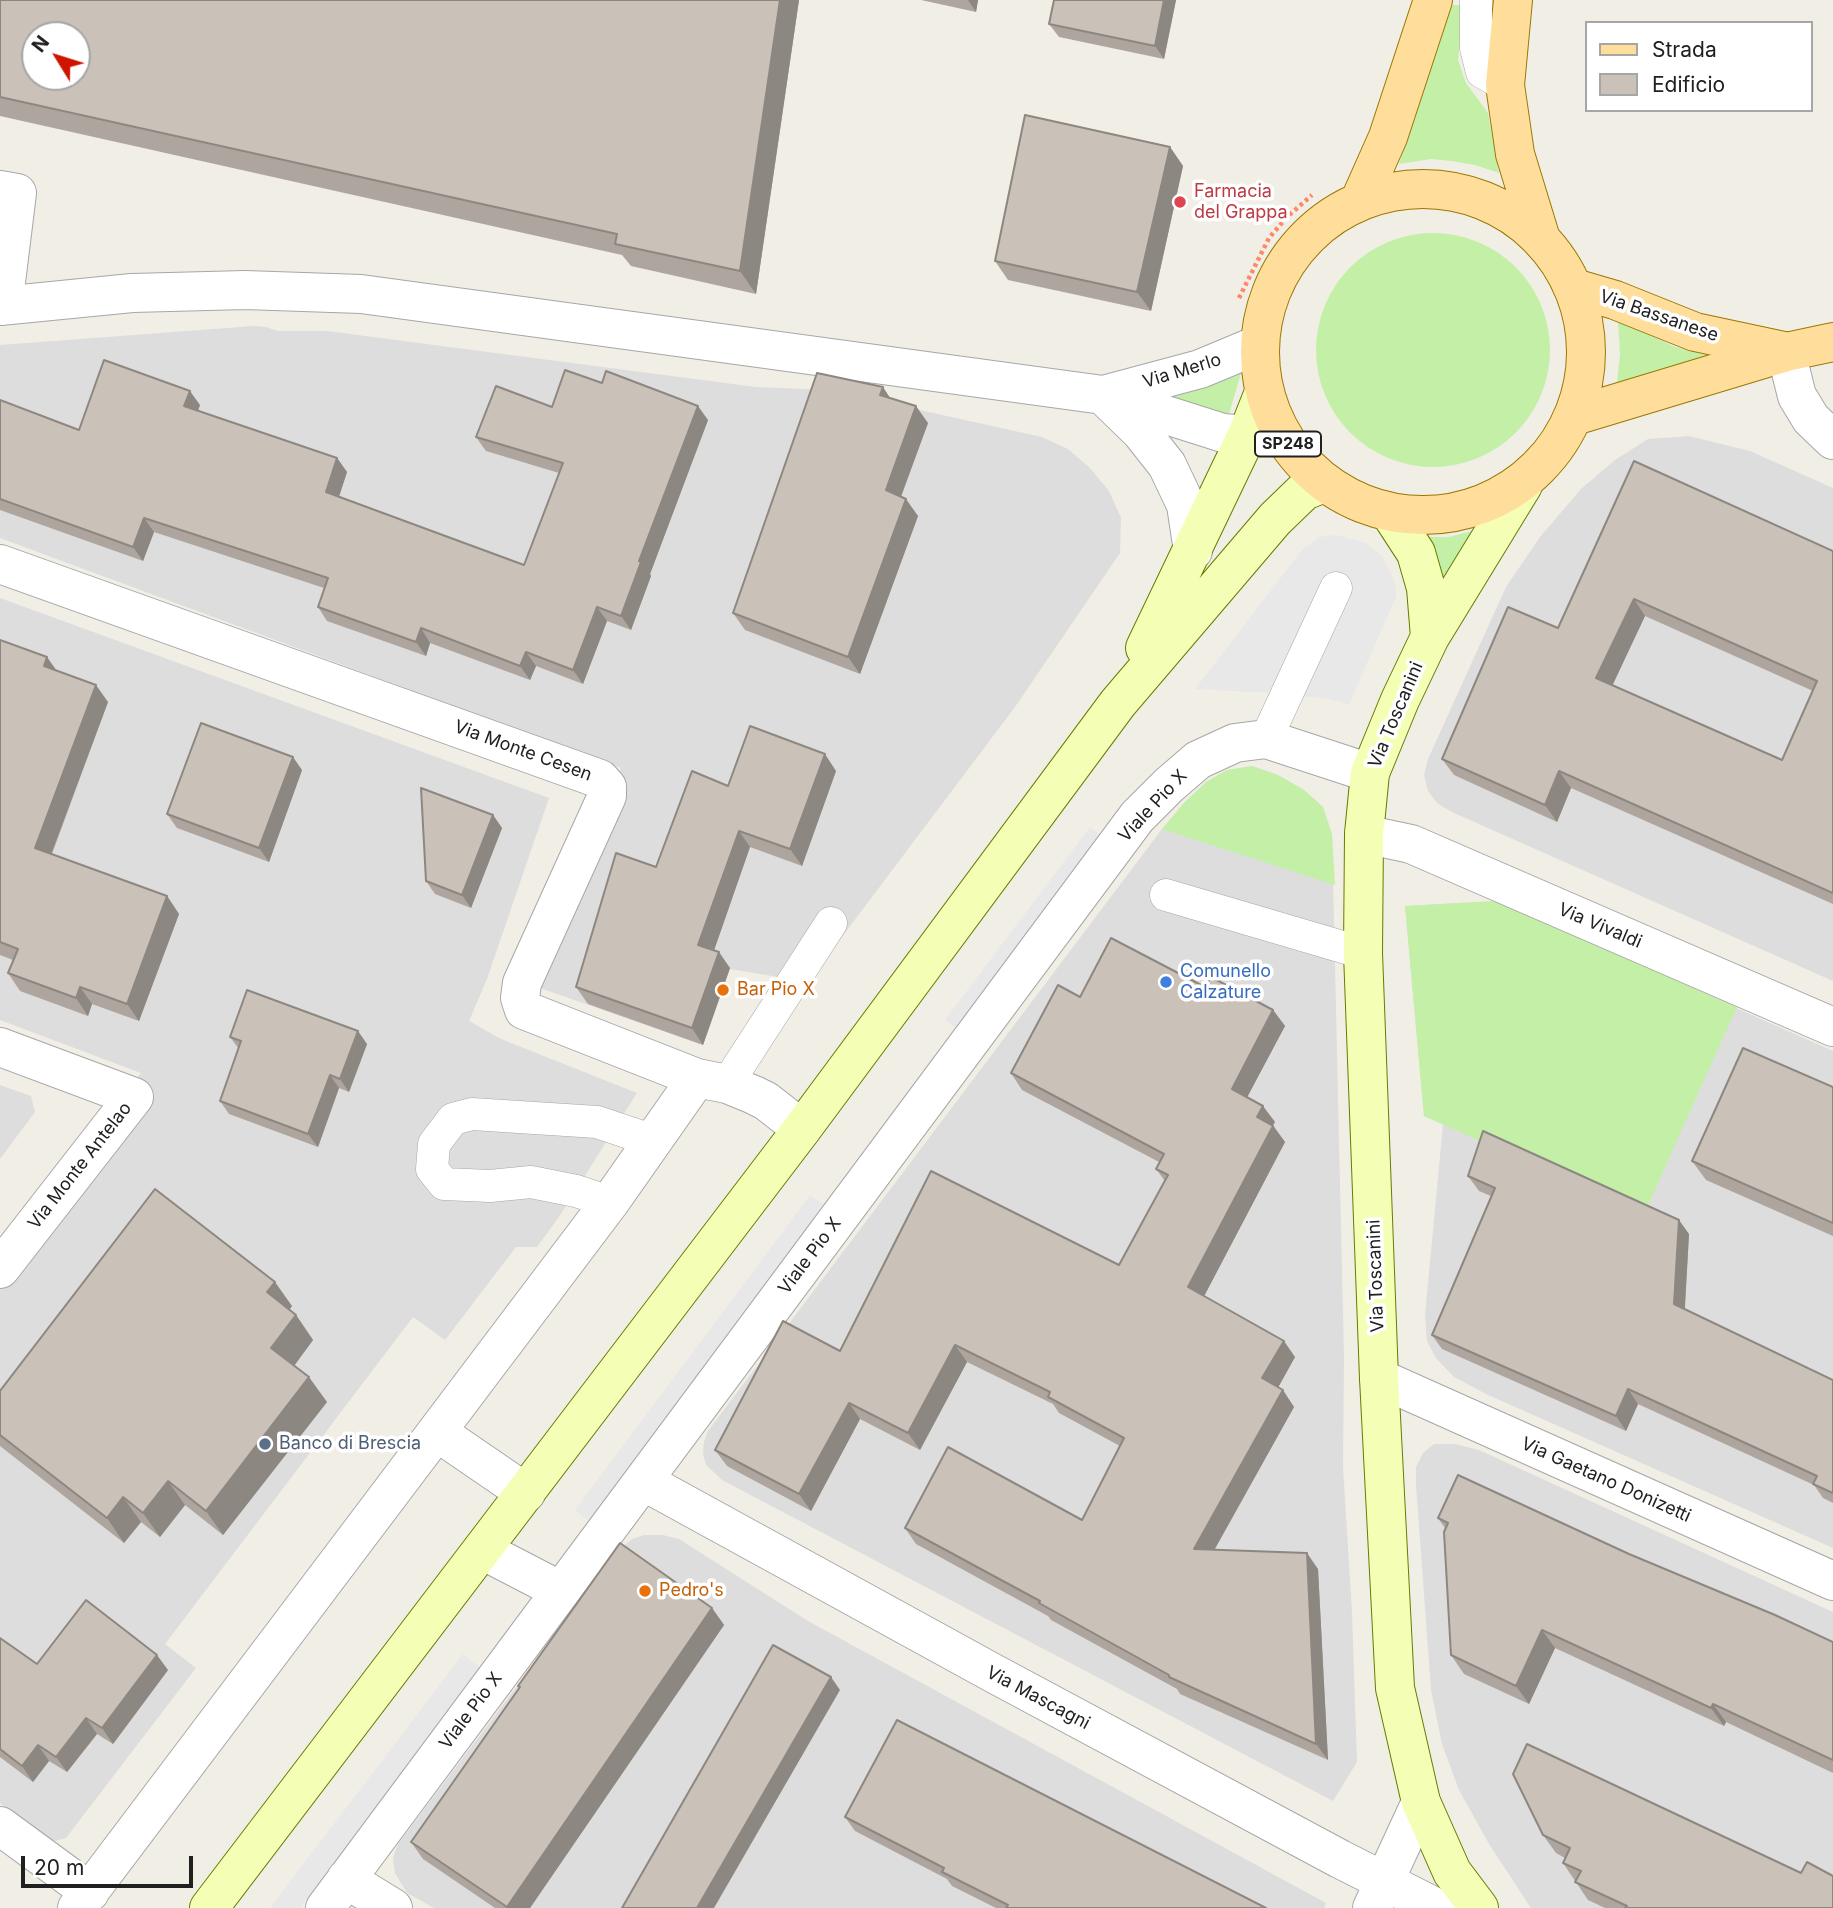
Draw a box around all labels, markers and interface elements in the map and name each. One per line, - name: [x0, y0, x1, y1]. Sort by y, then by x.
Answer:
- north arrow: [21, 21, 91, 91]
- legend: [1584, 21, 1812, 112]
- text: N: [27, 31, 54, 57]
- text: Strada: [1652, 37, 1717, 62]
- text: Edificio: [1652, 72, 1725, 97]
- place label: Farmacia del Grappa: [1194, 181, 1288, 224]
- marker: Farmacia del Grappa: [1172, 194, 1188, 210]
- street label: Via Bassanese: [1597, 286, 1721, 346]
- street label: Via Merlo: [1140, 349, 1224, 393]
- road number: SP248: [1255, 432, 1321, 457]
- street label: Via Toscanini: [1364, 659, 1428, 771]
- street label: Via Monte Cesen: [451, 716, 595, 786]
- street label: Viale Pio X: [1114, 765, 1192, 847]
- street label: Via Vivaldi: [1555, 899, 1645, 953]
- place label: Comunello Calzature: [1180, 961, 1271, 1004]
- marker: Comunello Calzature: [1158, 974, 1174, 990]
- place label: Bar Pio X: [737, 979, 815, 1001]
- marker: Bar Pio X: [715, 982, 731, 998]
- street label: Via Monte Antelao: [24, 1098, 136, 1234]
- street label: Viale Pio X: [774, 1213, 846, 1299]
- street label: Via Toscanini: [1363, 1219, 1389, 1333]
- place label: Banco di Brescia: [279, 1433, 421, 1455]
- street label: Via Gaetano Donizetti: [1518, 1433, 1694, 1527]
- marker: Banco di Brescia: [257, 1436, 273, 1452]
- place label: Pedro's: [659, 1580, 724, 1602]
- marker: Pedro's: [637, 1583, 653, 1599]
- street label: Via Mascagni: [982, 1662, 1094, 1734]
- street label: Viale Pio X: [435, 1668, 507, 1754]
- scale bar: [24, 1842, 196, 1886]
- text: 20 m: [34, 1855, 84, 1880]

